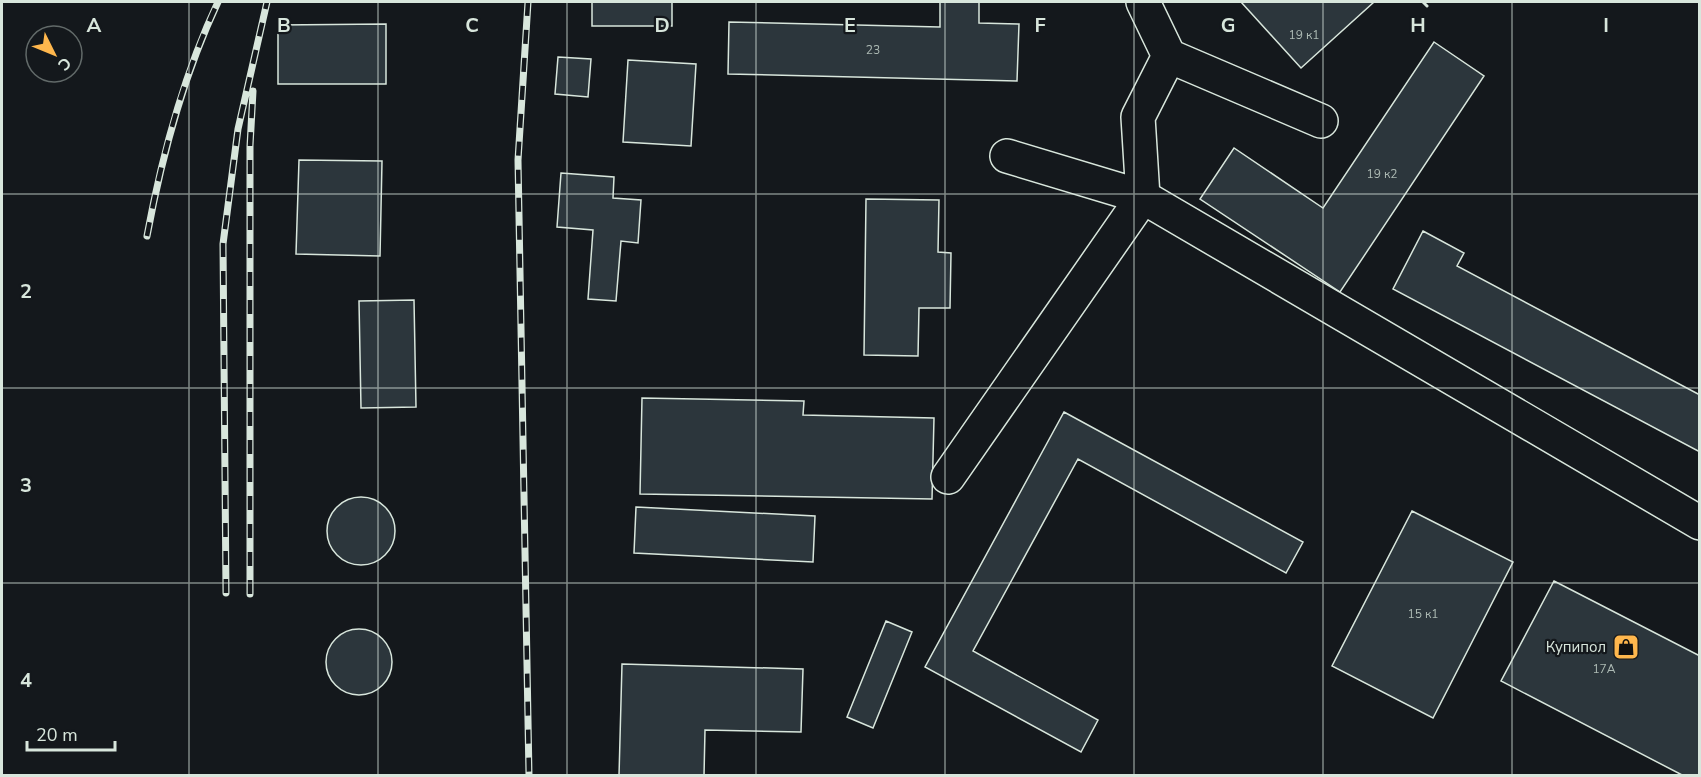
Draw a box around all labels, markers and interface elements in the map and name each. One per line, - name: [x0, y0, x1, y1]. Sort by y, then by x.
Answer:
- text: A: [87, 12, 102, 39]
- text: B: [277, 12, 291, 39]
- text: C: [465, 12, 479, 39]
- text: D: [654, 12, 670, 39]
- text: E: [844, 12, 856, 39]
- text: F: [1034, 12, 1046, 39]
- text: G: [1221, 12, 1235, 39]
- text: H: [1410, 12, 1426, 39]
- text: I: [1603, 12, 1609, 39]
- north arrow: [24, 24, 84, 84]
- house number: 19 к1: [1289, 27, 1320, 43]
- house number: 23: [866, 42, 880, 58]
- text: С: [52, 52, 76, 75]
- house number: 19 к2: [1367, 166, 1398, 182]
- text: 2: [20, 278, 32, 305]
- text: 3: [20, 472, 32, 499]
- house number: 15 к1: [1408, 606, 1439, 622]
- shop icon: Купипол: [1611, 632, 1641, 662]
- place label: Купипол: [1546, 637, 1606, 657]
- house number: 17А: [1592, 661, 1616, 677]
- text: 4: [20, 667, 32, 694]
- scale bar: [27, 714, 116, 752]
- text: 20 m: [36, 723, 78, 747]

